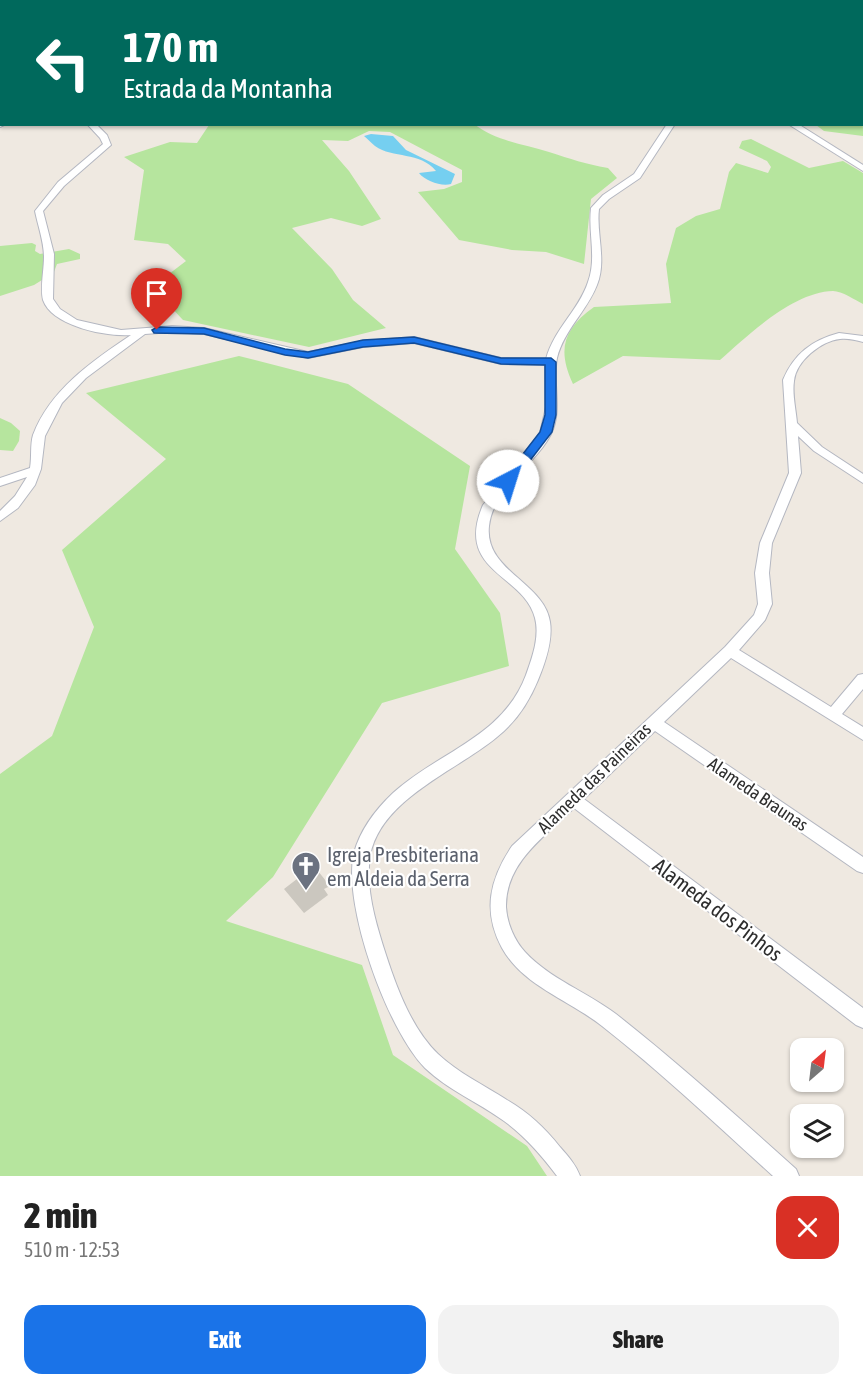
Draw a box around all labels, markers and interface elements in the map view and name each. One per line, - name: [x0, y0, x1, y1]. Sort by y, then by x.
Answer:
- text: 170 m: [123, 23, 218, 71]
- icon: left: [24, 24, 102, 102]
- text: Estrada da Montanha: [123, 73, 333, 104]
- pin: [131, 268, 182, 330]
- icon: arrive: [140, 277, 173, 310]
- position arrow: [476, 449, 540, 513]
- street label: Alameda das Paineiras: [533, 718, 655, 838]
- street label: Alameda Braunas: [704, 753, 812, 835]
- place label: Igreja Presbiteriana em Aldeia da Serra: [327, 842, 479, 890]
- church icon: Igreja Presbiteriana em Aldeia da Serra: [290, 850, 322, 892]
- street label: Alameda dos Pinhos: [649, 853, 787, 965]
- north arrow: [790, 1038, 844, 1092]
- map controls: [790, 1038, 844, 1158]
- button: layers: [790, 1104, 844, 1158]
- text: 2 min: [24, 1194, 98, 1236]
- button: close: [776, 1196, 839, 1259]
- text: 510 m · 12:53: [24, 1238, 120, 1261]
- button: Exit: [24, 1305, 426, 1374]
- button: Share: [438, 1305, 839, 1374]

